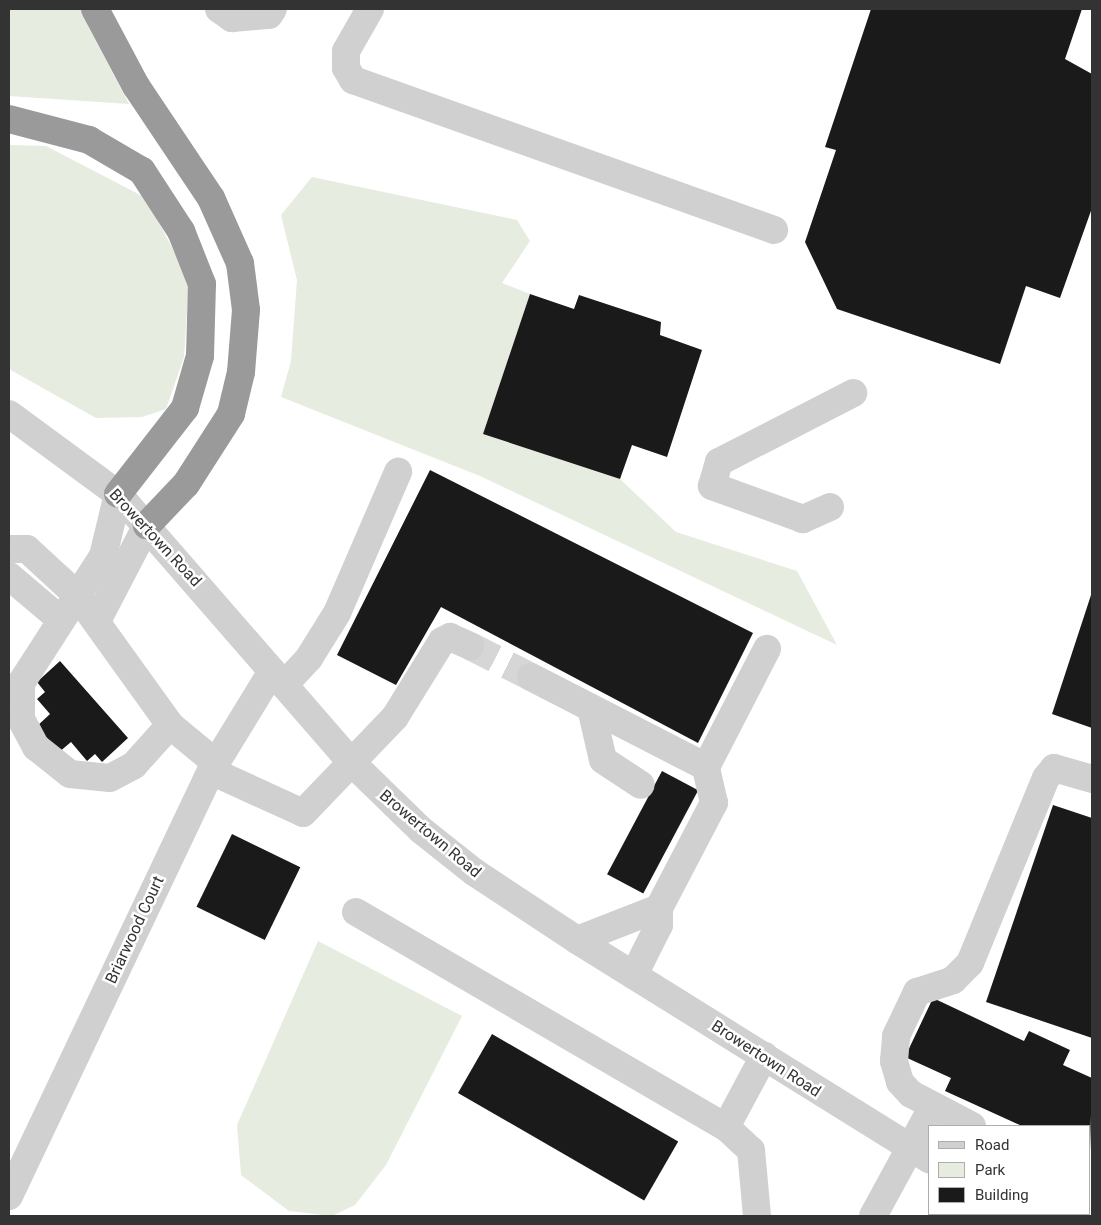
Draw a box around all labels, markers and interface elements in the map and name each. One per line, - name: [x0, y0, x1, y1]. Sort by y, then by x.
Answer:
- street label: Browertown Road: [105, 485, 205, 591]
- street label: Browertown Road: [375, 786, 485, 882]
- street label: Briarwood Court: [102, 873, 168, 987]
- street label: Browertown Road: [708, 1017, 824, 1101]
- legend: [928, 1125, 1091, 1215]
- text: Road: [975, 1136, 1009, 1154]
- text: Park: [975, 1161, 1005, 1179]
- text: Building: [975, 1186, 1029, 1204]

